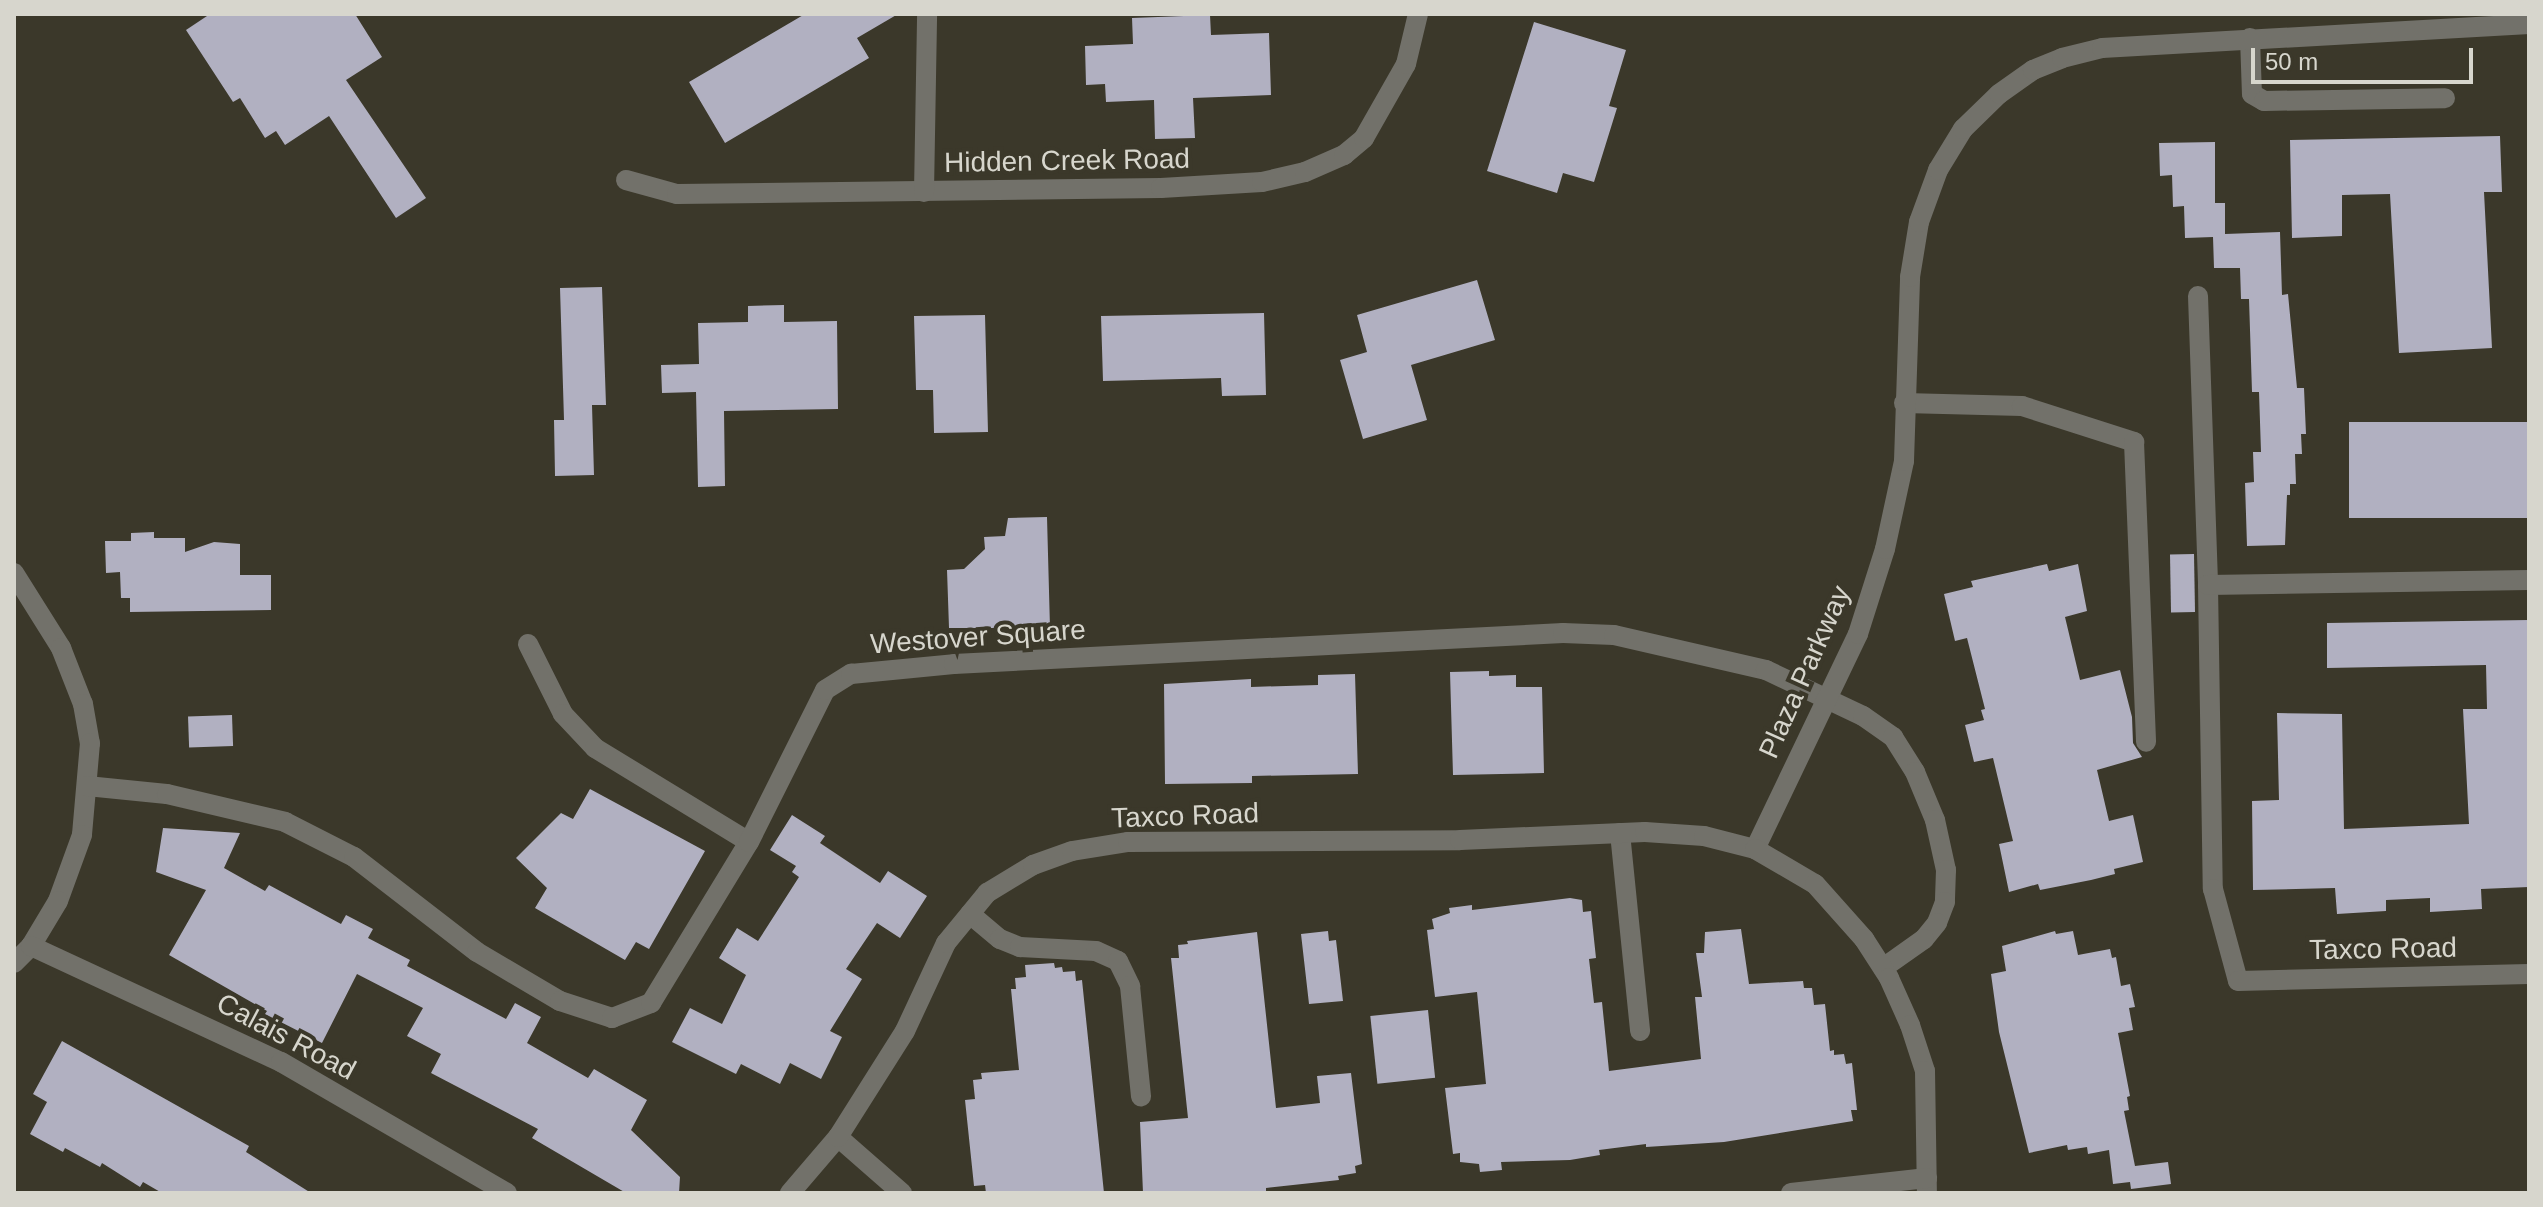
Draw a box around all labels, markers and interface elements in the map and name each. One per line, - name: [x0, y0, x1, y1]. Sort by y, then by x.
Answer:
- scale bar: [2255, 32, 2477, 82]
- text: 50 m: [2265, 48, 2318, 75]
- street label: Hidden Creek Road: [944, 142, 1190, 180]
- street label: Plaza Parkway: [1752, 581, 1858, 763]
- street label: Westover Square: [869, 613, 1087, 661]
- street label: Taxco Road: [1111, 797, 1259, 835]
- street label: Taxco Road: [2309, 931, 2457, 967]
- street label: Calais Road: [211, 986, 361, 1088]

